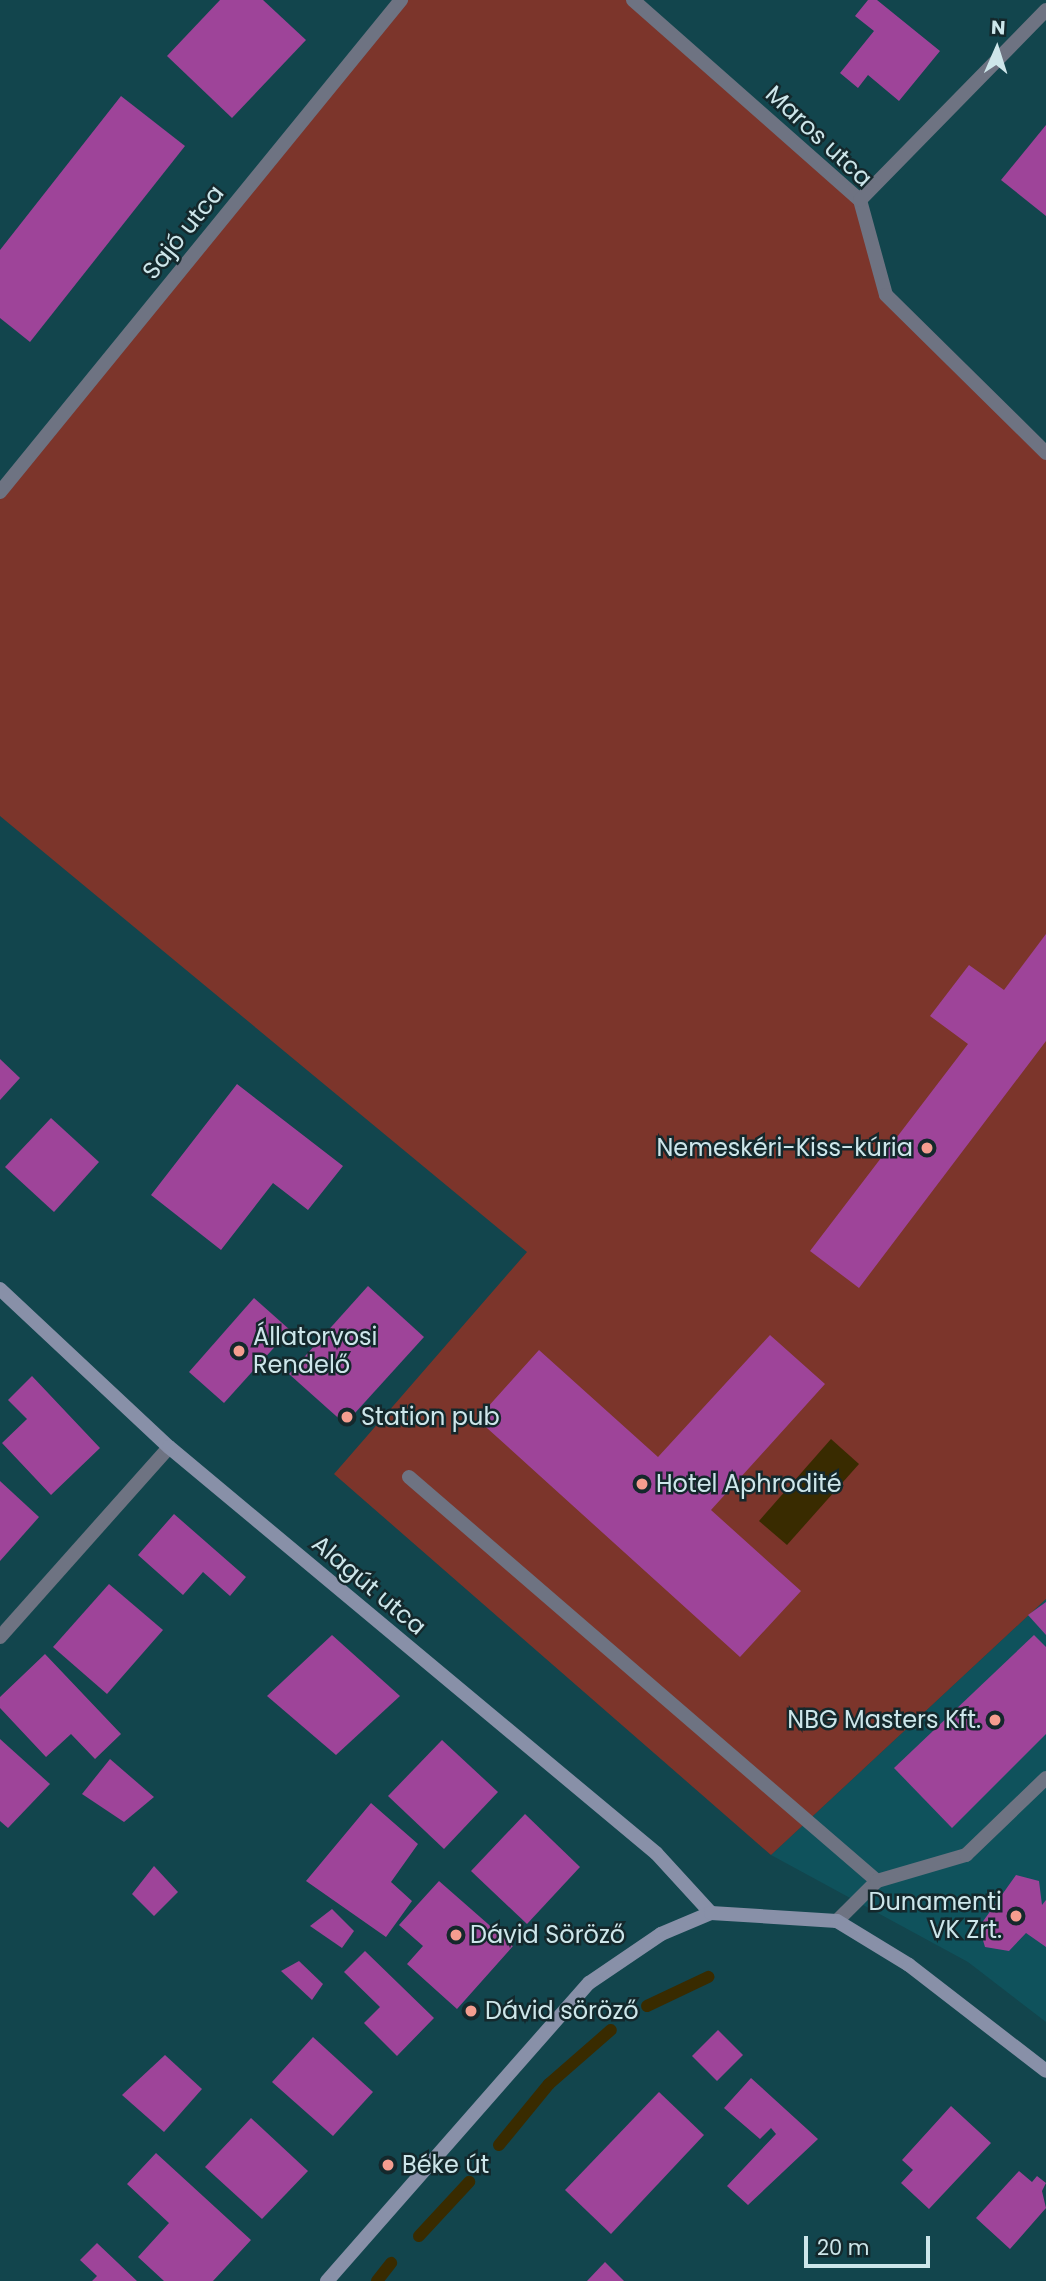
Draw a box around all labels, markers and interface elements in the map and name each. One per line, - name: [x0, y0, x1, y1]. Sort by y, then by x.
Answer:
- north arrow: [962, 14, 1032, 84]
- text: N: [990, 14, 1006, 41]
- street label: Maros utca: [760, 79, 878, 193]
- street label: Sajó utca: [136, 179, 230, 285]
- place label: Nemeskéri-Kiss-kúria: [656, 1134, 913, 1162]
- marker: Nemeskéri-Kiss-kúria: [919, 1140, 935, 1156]
- place label: Állatorvosi Rendelő: [253, 1323, 378, 1379]
- marker: Állatorvosi Rendelő: [231, 1343, 247, 1359]
- place label: Station pub: [361, 1403, 500, 1431]
- marker: Station pub: [339, 1409, 355, 1425]
- place label: Hotel Aphrodité: [656, 1470, 842, 1498]
- marker: Hotel Aphrodité: [634, 1476, 650, 1492]
- street label: Alagút utca: [306, 1529, 432, 1641]
- place label: NBG Masters Kft.: [787, 1706, 981, 1734]
- marker: NBG Masters Kft.: [987, 1712, 1003, 1728]
- place label: Dunamenti VK Zrt.: [868, 1888, 1002, 1944]
- marker: Dunamenti VK Zrt.: [1008, 1908, 1024, 1924]
- place label: Dávid Söröző: [470, 1921, 625, 1949]
- marker: Dávid Söröző: [448, 1927, 464, 1943]
- place label: Dávid söröző: [485, 1997, 639, 2025]
- marker: Dávid söröző: [463, 2003, 479, 2019]
- place label: Béke út: [402, 2151, 489, 2179]
- marker: Béke út: [380, 2157, 396, 2173]
- scale bar: [808, 2222, 934, 2266]
- text: 20 m: [817, 2233, 870, 2262]

